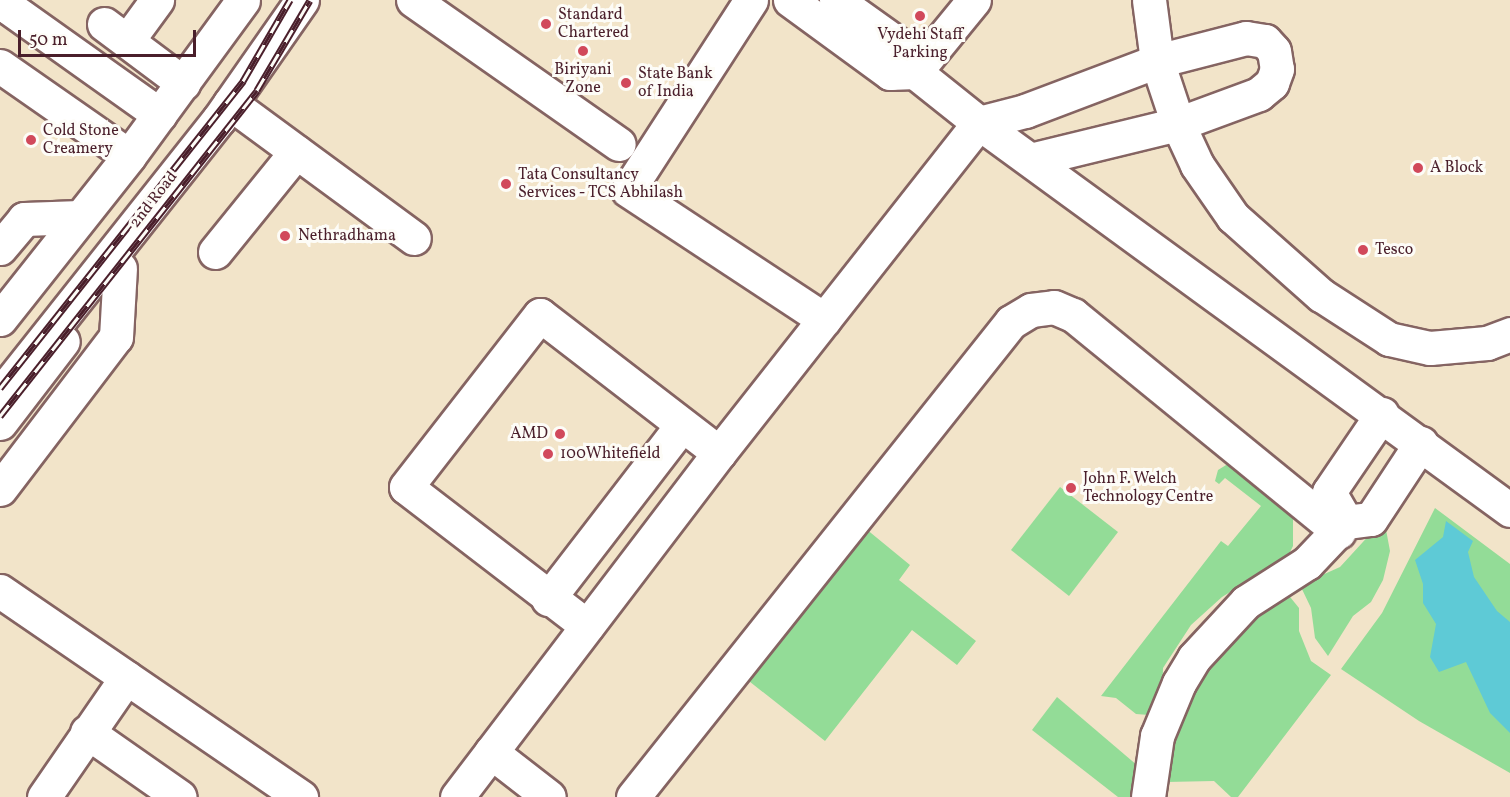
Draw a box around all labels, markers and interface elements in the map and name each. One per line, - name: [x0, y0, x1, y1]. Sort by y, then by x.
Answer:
- place label: Standard Chartered: [558, 5, 629, 43]
- marker: Vydehi Staff Parking: [913, 9, 927, 23]
- marker: Standard Chartered: [539, 17, 553, 31]
- scale bar: [21, 18, 200, 56]
- place label: Vydehi Staff Parking: [877, 25, 963, 63]
- text: 50 m: [29, 28, 68, 53]
- marker: Biriyani Zone: [576, 44, 590, 58]
- place label: Biriyani Zone: [554, 60, 612, 98]
- place label: State Bank of India: [638, 64, 713, 102]
- marker: State Bank of India: [619, 76, 633, 90]
- place label: Cold Stone Creamery: [43, 121, 119, 159]
- marker: Cold Stone Creamery: [24, 133, 38, 147]
- place label: A Block: [1430, 158, 1483, 178]
- marker: A Block: [1411, 161, 1425, 175]
- place label: Tata Consultancy Services - TCS Abhilash: [518, 165, 684, 203]
- street label: 2nd Road: [126, 168, 182, 232]
- marker: Tata Consultancy Services - TCS Abhilash: [499, 177, 513, 191]
- place label: Nethradhama: [298, 226, 396, 246]
- marker: Nethradhama: [276, 227, 294, 245]
- place label: Tesco: [1375, 240, 1413, 260]
- marker: Tesco: [1356, 243, 1370, 257]
- place label: AMD: [510, 424, 548, 444]
- marker: AMD: [553, 427, 567, 441]
- place label: 100Whitefield: [560, 444, 660, 464]
- marker: 100Whitefield: [541, 447, 555, 461]
- place label: John F. Welch Technology Centre: [1083, 469, 1214, 507]
- marker: John F. Welch Technology Centre: [1064, 481, 1078, 495]

